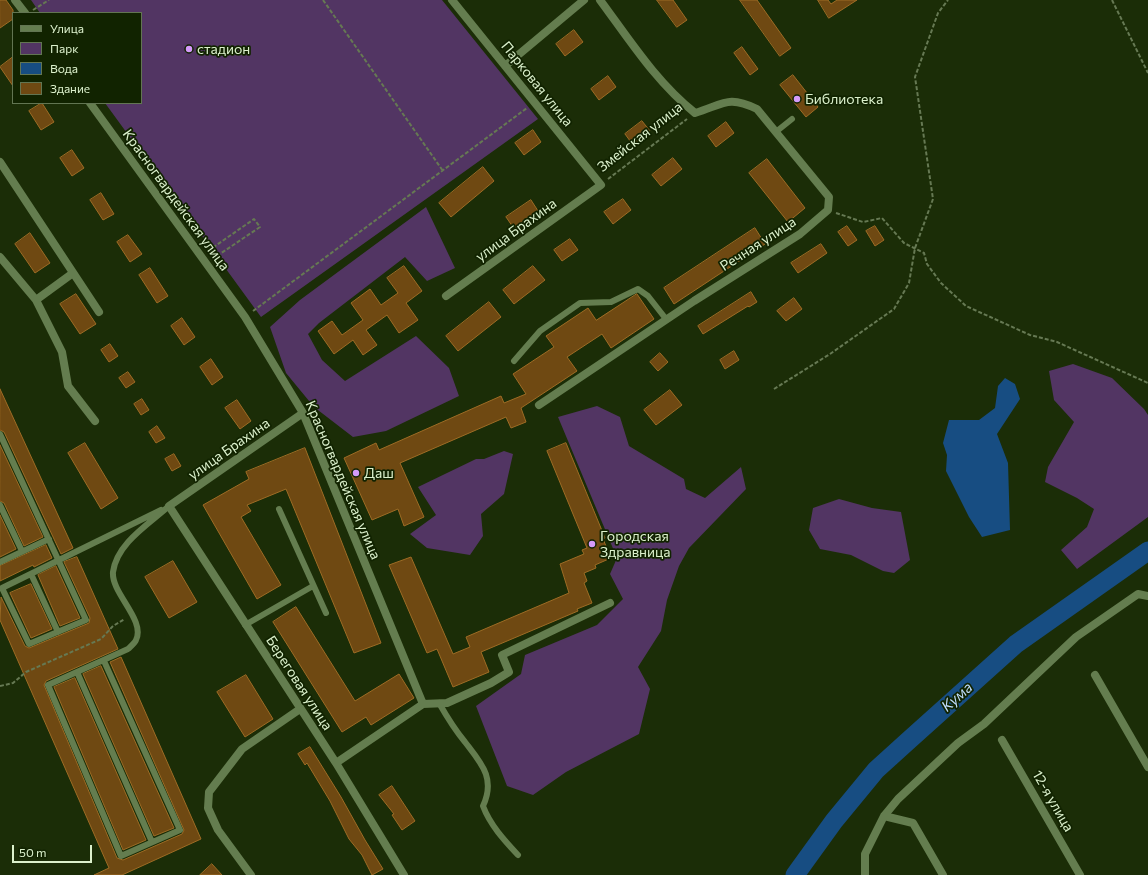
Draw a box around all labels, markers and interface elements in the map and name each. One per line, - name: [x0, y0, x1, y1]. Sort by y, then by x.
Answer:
- legend: [12, 12, 142, 104]
- text: Улица: [50, 21, 84, 35]
- street label: Парковая улица: [498, 38, 576, 130]
- text: Парк: [50, 41, 79, 55]
- place label: стадион: [197, 41, 250, 57]
- marker: стадион: [184, 44, 194, 54]
- text: Вода: [50, 61, 78, 75]
- text: Здание: [50, 81, 90, 95]
- place label: Библиотека: [805, 91, 883, 107]
- marker: Библиотека: [792, 94, 802, 104]
- street label: Змейская улица: [594, 99, 686, 175]
- street label: Красногвардейская улица: [119, 126, 233, 274]
- street label: улица Брахина: [472, 195, 560, 265]
- street label: Речная улица: [717, 213, 799, 275]
- street label: Красногвардейская улица: [302, 398, 384, 562]
- street label: улица Брахина: [185, 415, 273, 483]
- place label: Даш: [364, 465, 394, 481]
- marker: Даш: [351, 468, 361, 478]
- place label: Городская Здравница: [600, 528, 670, 560]
- marker: Городская Здравница: [587, 539, 597, 549]
- street label: Береговая улица: [262, 633, 336, 733]
- water label: Кума: [938, 678, 976, 716]
- street label: 12-я улица: [1029, 767, 1077, 835]
- scale bar: [14, 837, 94, 863]
- text: 50 m: [19, 845, 47, 859]

